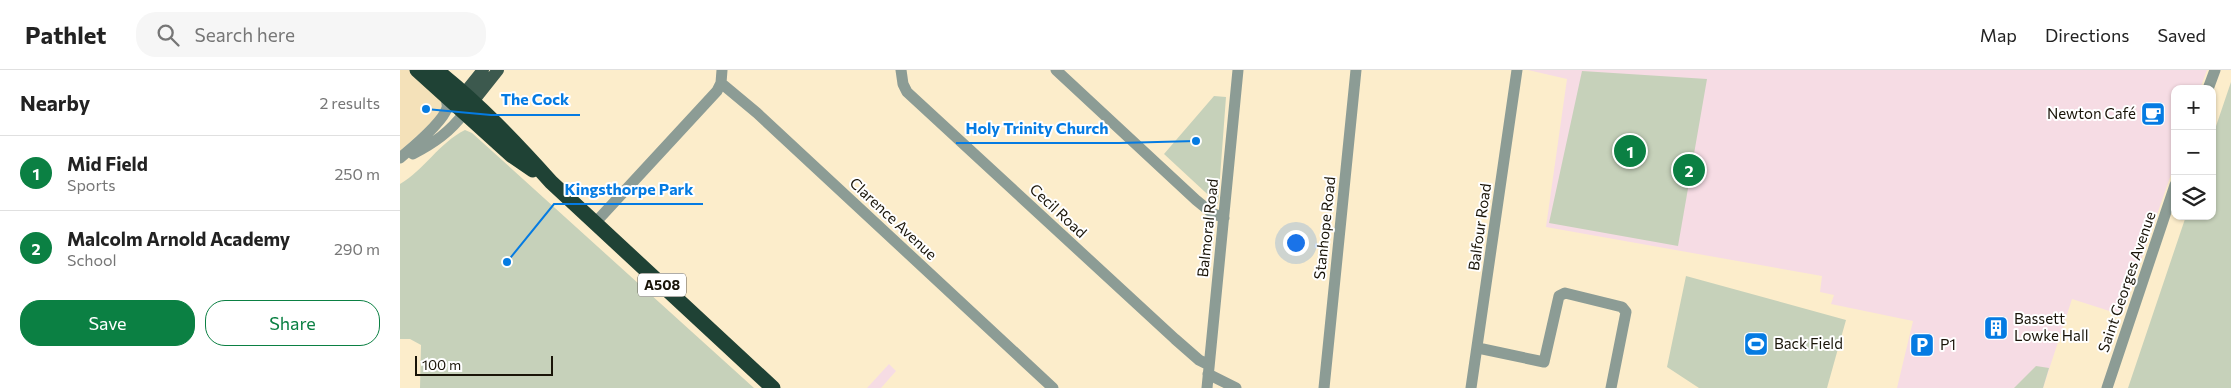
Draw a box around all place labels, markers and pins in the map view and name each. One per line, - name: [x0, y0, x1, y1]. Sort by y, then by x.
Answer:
- callout: The Cock: [491, 84, 580, 115]
- cafe icon: Newton Café: [2140, 101, 2166, 127]
- place label: Newton Café: [2047, 104, 2136, 122]
- callout: Holy Trinity Church: [956, 112, 1119, 143]
- pin: 1: [1614, 132, 1646, 170]
- pin: 2: [1673, 151, 1705, 189]
- callout: Kingsthorpe Park: [554, 173, 703, 204]
- place label: Bassett Lowke Hall: [2014, 309, 2089, 344]
- building icon: Bassett Lowke Hall: [1983, 315, 2009, 341]
- sports icon: Back Field: [1743, 331, 1769, 357]
- parking icon: P1: [1909, 332, 1935, 358]
- place label: Back Field: [1774, 334, 1843, 352]
- place label: P1: [1940, 335, 1956, 353]

